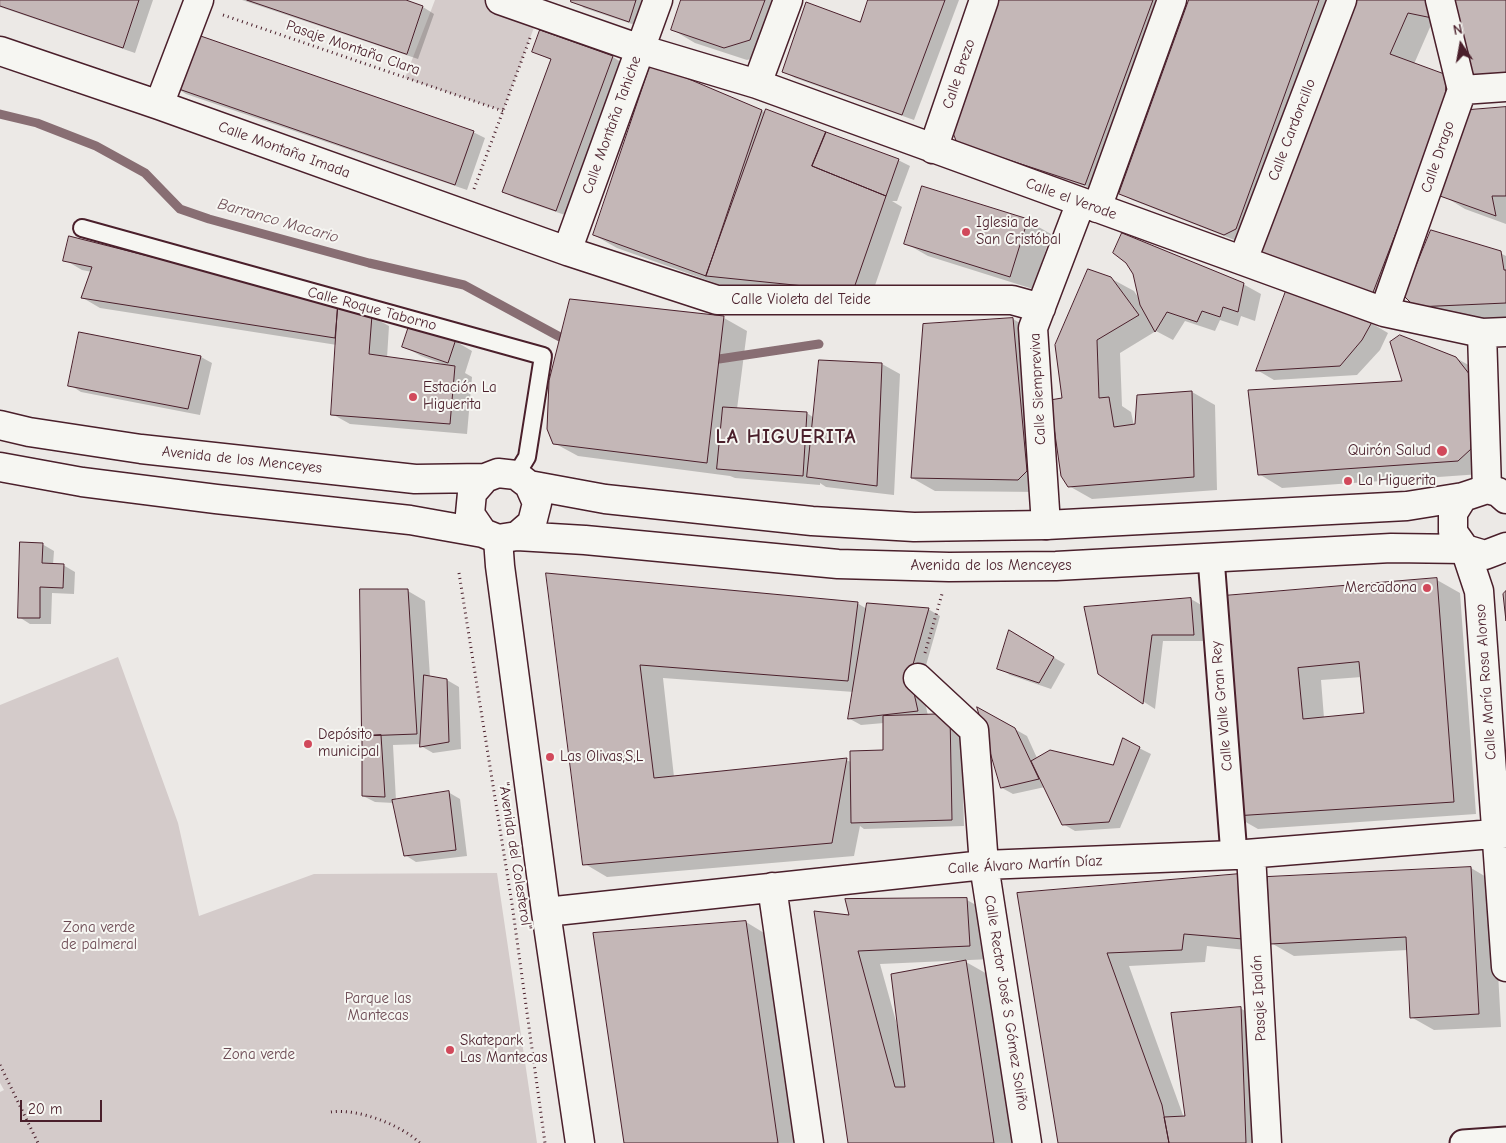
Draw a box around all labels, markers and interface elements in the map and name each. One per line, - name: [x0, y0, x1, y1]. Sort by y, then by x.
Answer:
- street label: Pasaje Montaña Clara: [284, 17, 422, 79]
- north arrow: [1436, 20, 1486, 70]
- text: N: [1452, 21, 1464, 39]
- street label: Calle Brezo: [939, 37, 979, 111]
- street label: Calle Montaña Tahiche: [579, 53, 645, 197]
- street label: Calle Cardoncillo: [1264, 76, 1320, 184]
- street label: Calle Montaña Imada: [216, 118, 352, 182]
- street label: Calle Drago: [1417, 119, 1459, 195]
- street label: Calle el Verode: [1023, 174, 1119, 224]
- water label: Barranco Macario: [215, 195, 341, 247]
- place label: Iglesia de San Cristóbal: [976, 214, 1061, 249]
- marker: Iglesia de San Cristóbal: [960, 226, 972, 238]
- street label: Calle Roque Taborno: [305, 283, 439, 335]
- street label: Calle Violeta del Teide: [731, 291, 871, 309]
- street label: Calle Siempreviva: [1026, 333, 1050, 445]
- place label: Estación La Higuerita: [423, 379, 497, 414]
- marker: Estación La Higuerita: [407, 391, 419, 403]
- district label: LA HIGUERITA: [714, 425, 858, 449]
- place label: Quirón Salud: [1348, 442, 1431, 460]
- street label: Avenida de los Menceyes: [161, 443, 323, 477]
- marker: Quirón Salud: [1435, 444, 1449, 458]
- place label: La Higuerita: [1358, 472, 1436, 490]
- marker: La Higuerita: [1342, 475, 1354, 487]
- street label: Avenida de los Menceyes: [911, 557, 1071, 575]
- place label: Mercadona: [1345, 579, 1417, 597]
- marker: Mercadona: [1421, 582, 1433, 594]
- street label: Calle María Rosa Alonso: [1472, 603, 1500, 761]
- street label: Calle Valle Gran Rey: [1207, 640, 1237, 772]
- place label: Depósito municipal: [318, 726, 379, 761]
- marker: Depósito municipal: [302, 738, 314, 750]
- place label: Las Olivas,S,L: [560, 748, 643, 766]
- marker: Las Olivas,S,L: [544, 751, 556, 763]
- street label: "Avenida del Colesterol": [494, 781, 536, 931]
- street label: Calle Álvaro Martín Díaz: [947, 852, 1103, 878]
- street label: Calle Rector José S Gómez Soliño: [980, 894, 1032, 1112]
- park label: Zona verde de palmeral: [61, 919, 137, 954]
- street label: Pasaje Ipalán: [1248, 954, 1270, 1042]
- park label: Parque las Mantecas: [345, 990, 411, 1025]
- place label: Skatepark Las Mantecas: [460, 1032, 547, 1067]
- marker: Skatepark Las Mantecas: [444, 1044, 456, 1056]
- park label: Zona verde: [223, 1046, 295, 1064]
- scale bar: [22, 1090, 105, 1122]
- text: 20 m: [28, 1100, 62, 1118]

